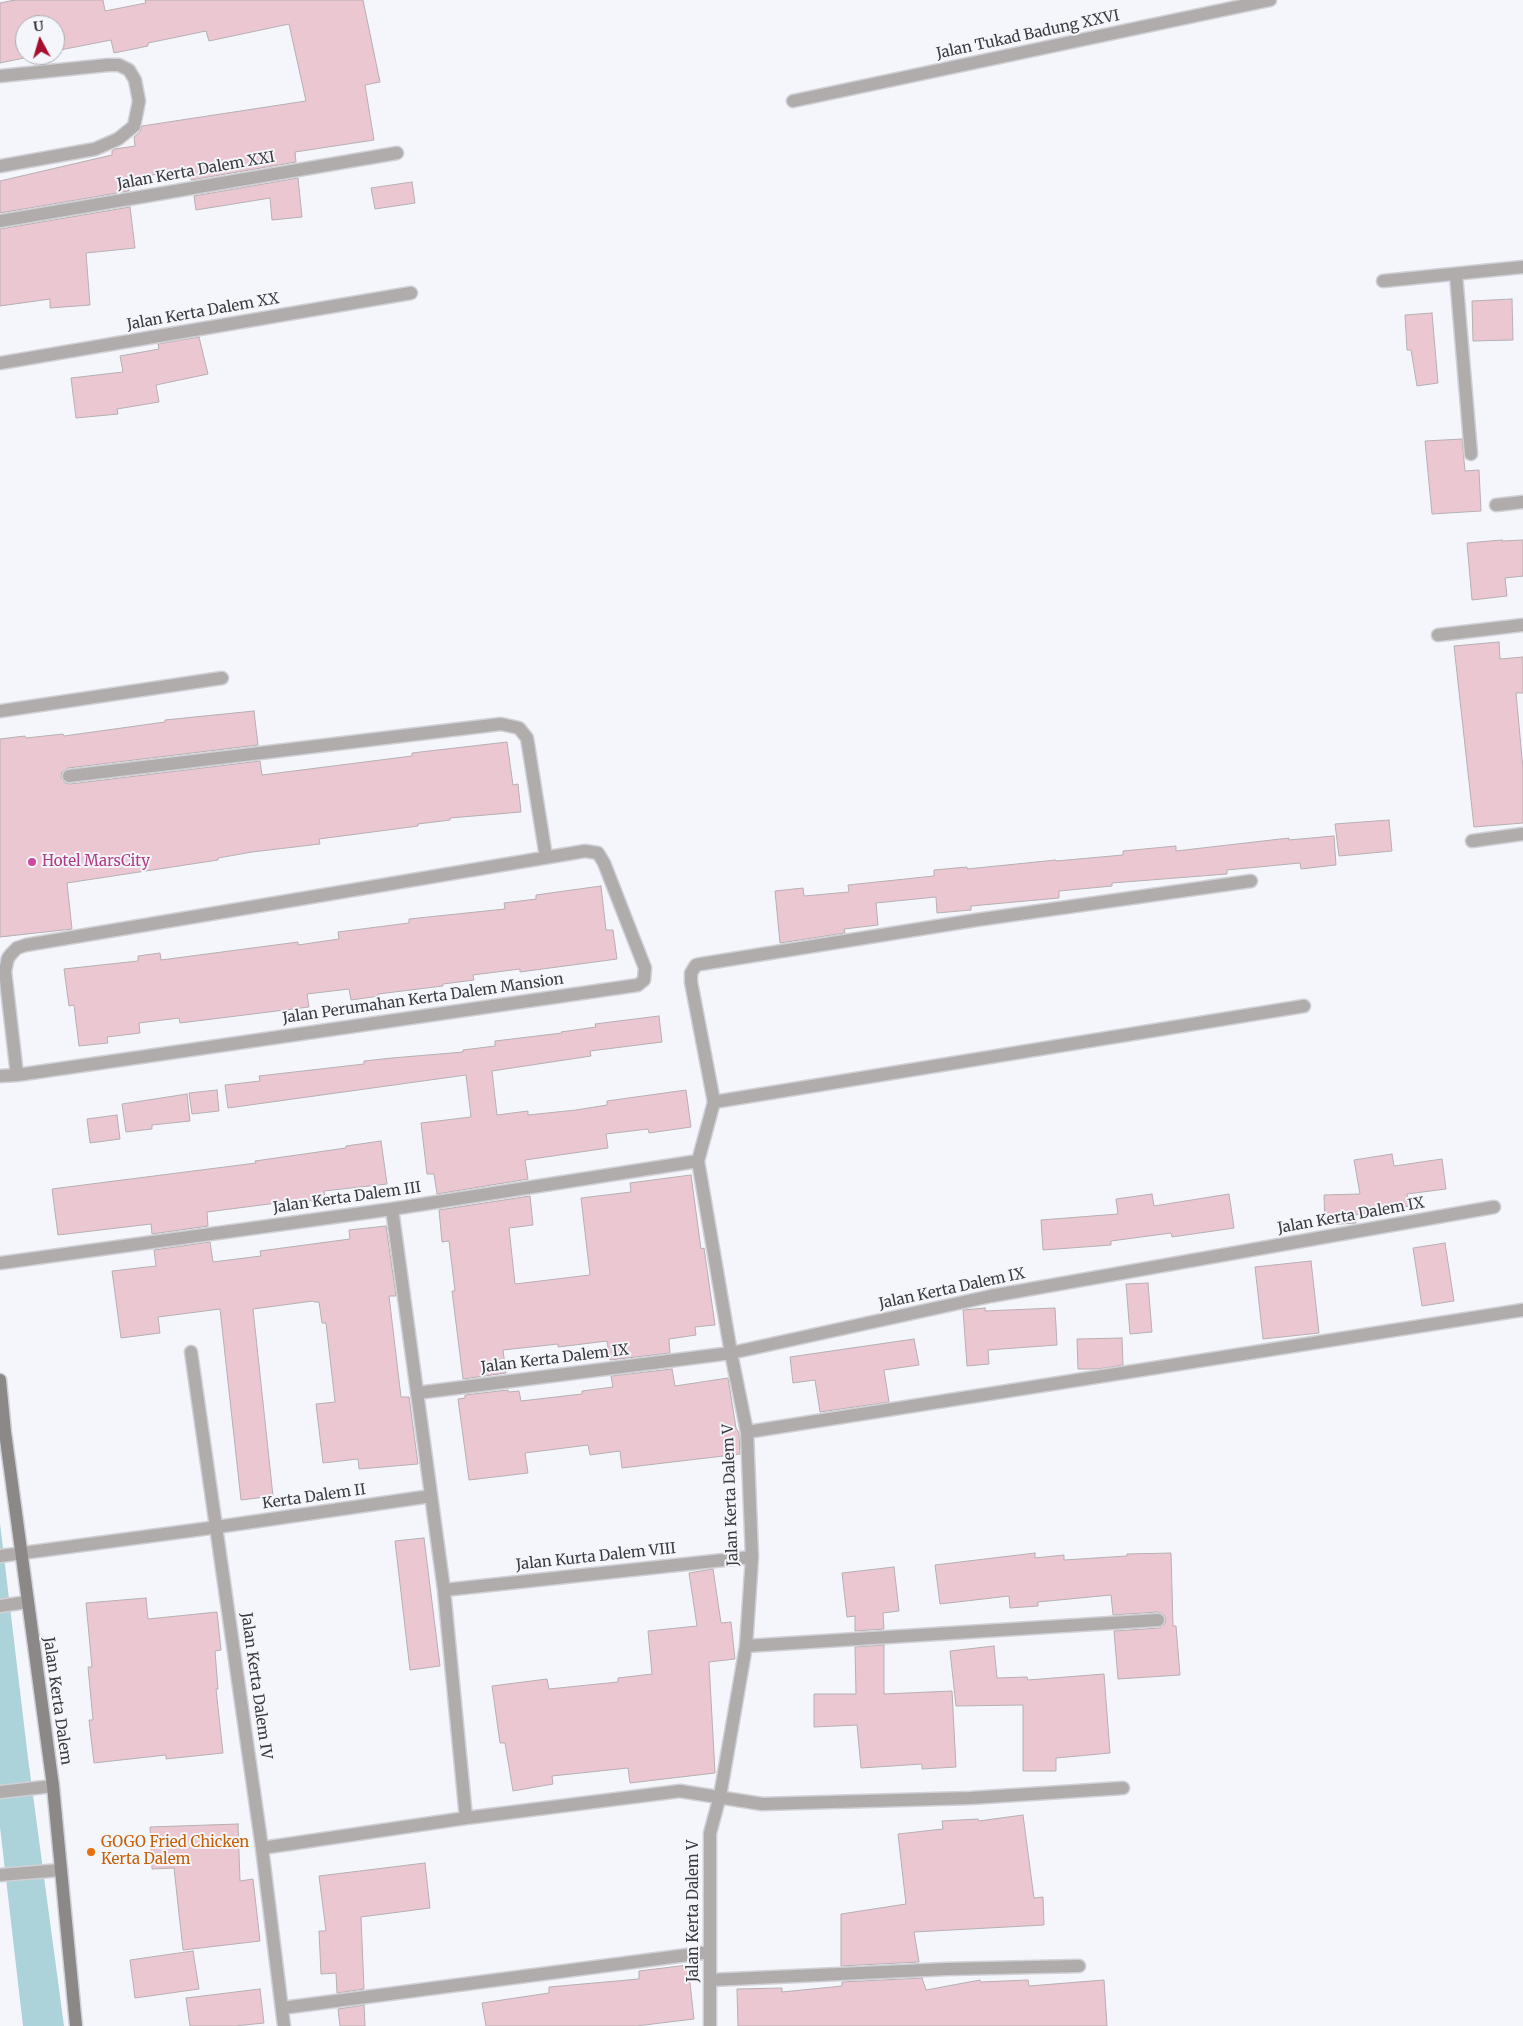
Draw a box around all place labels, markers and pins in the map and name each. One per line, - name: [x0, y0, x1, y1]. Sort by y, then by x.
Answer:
- place label: Hotel MarsCity: [42, 853, 150, 871]
- marker: Hotel MarsCity: [26, 856, 38, 868]
- place label: GOGO Fried Chicken Kerta Dalem: [101, 1834, 249, 1869]
- marker: GOGO Fried Chicken Kerta Dalem: [85, 1846, 97, 1858]

